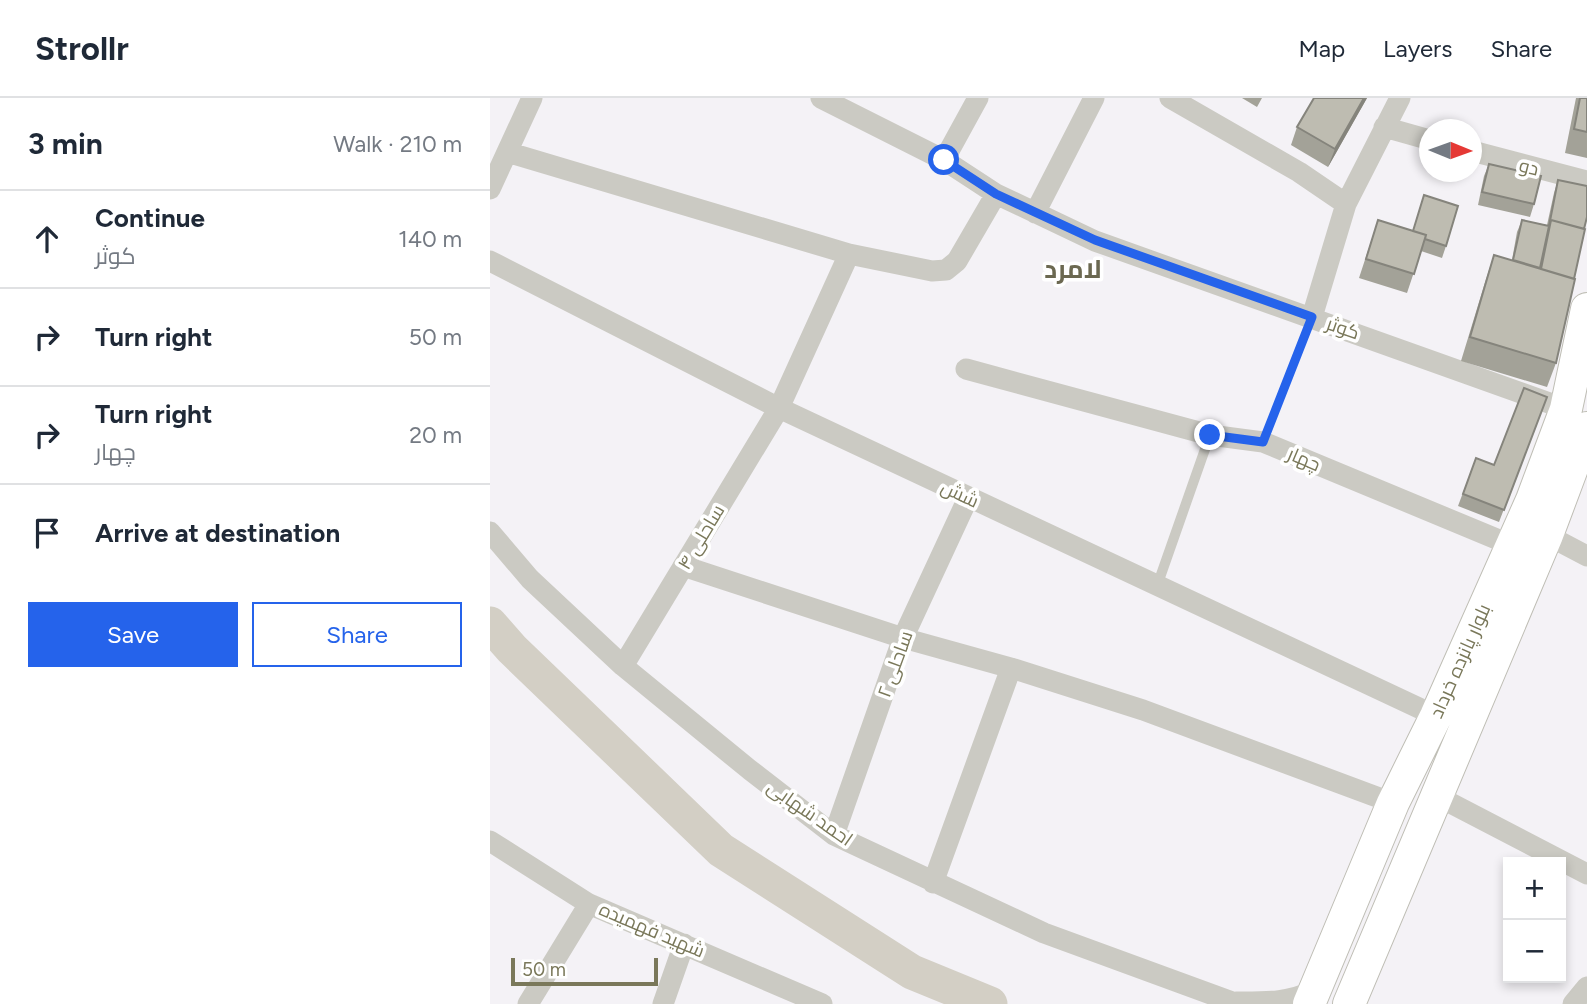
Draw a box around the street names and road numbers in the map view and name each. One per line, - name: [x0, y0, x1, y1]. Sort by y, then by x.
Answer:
- street label: دو: [1517, 153, 1541, 181]
- street label: کوثر: [1322, 311, 1363, 344]
- street label: چهار: [1283, 441, 1324, 477]
- street label: شش: [937, 475, 983, 513]
- street label: ساحلی ۴: [673, 500, 729, 574]
- street label: بلوار پانزده خرداد: [1425, 600, 1496, 722]
- street label: ساحلی ۲: [872, 628, 918, 700]
- street label: احمد شهابی: [763, 775, 857, 851]
- street label: شهید فهمیده: [596, 897, 708, 963]

